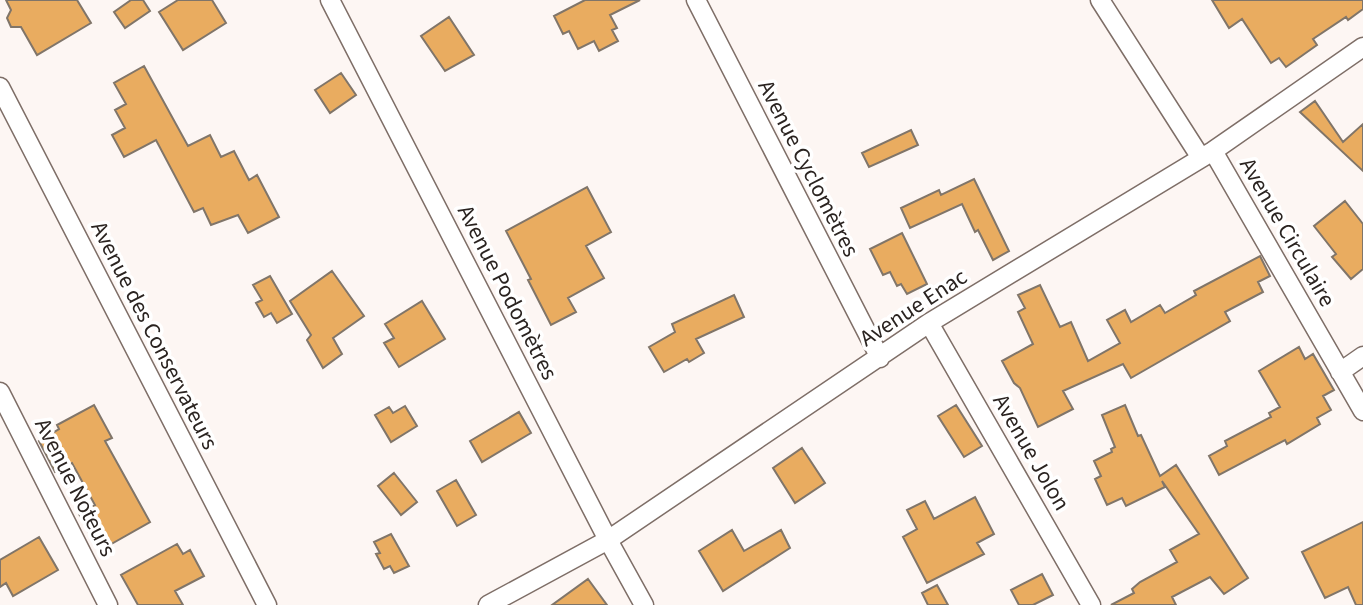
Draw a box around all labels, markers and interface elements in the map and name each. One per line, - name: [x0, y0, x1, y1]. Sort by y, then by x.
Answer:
- street label: Avenue Cyclomètres: [750, 74, 867, 262]
- street label: Avenue Circulaire: [1231, 152, 1344, 313]
- street label: Avenue Podomètres: [449, 199, 566, 385]
- street label: Avenue des Conservateurs: [83, 215, 226, 455]
- street label: Avenue Enac: [853, 260, 974, 355]
- street label: Avenue Jolon: [985, 388, 1078, 517]
- street label: Avenue Noteurs: [26, 412, 125, 562]

